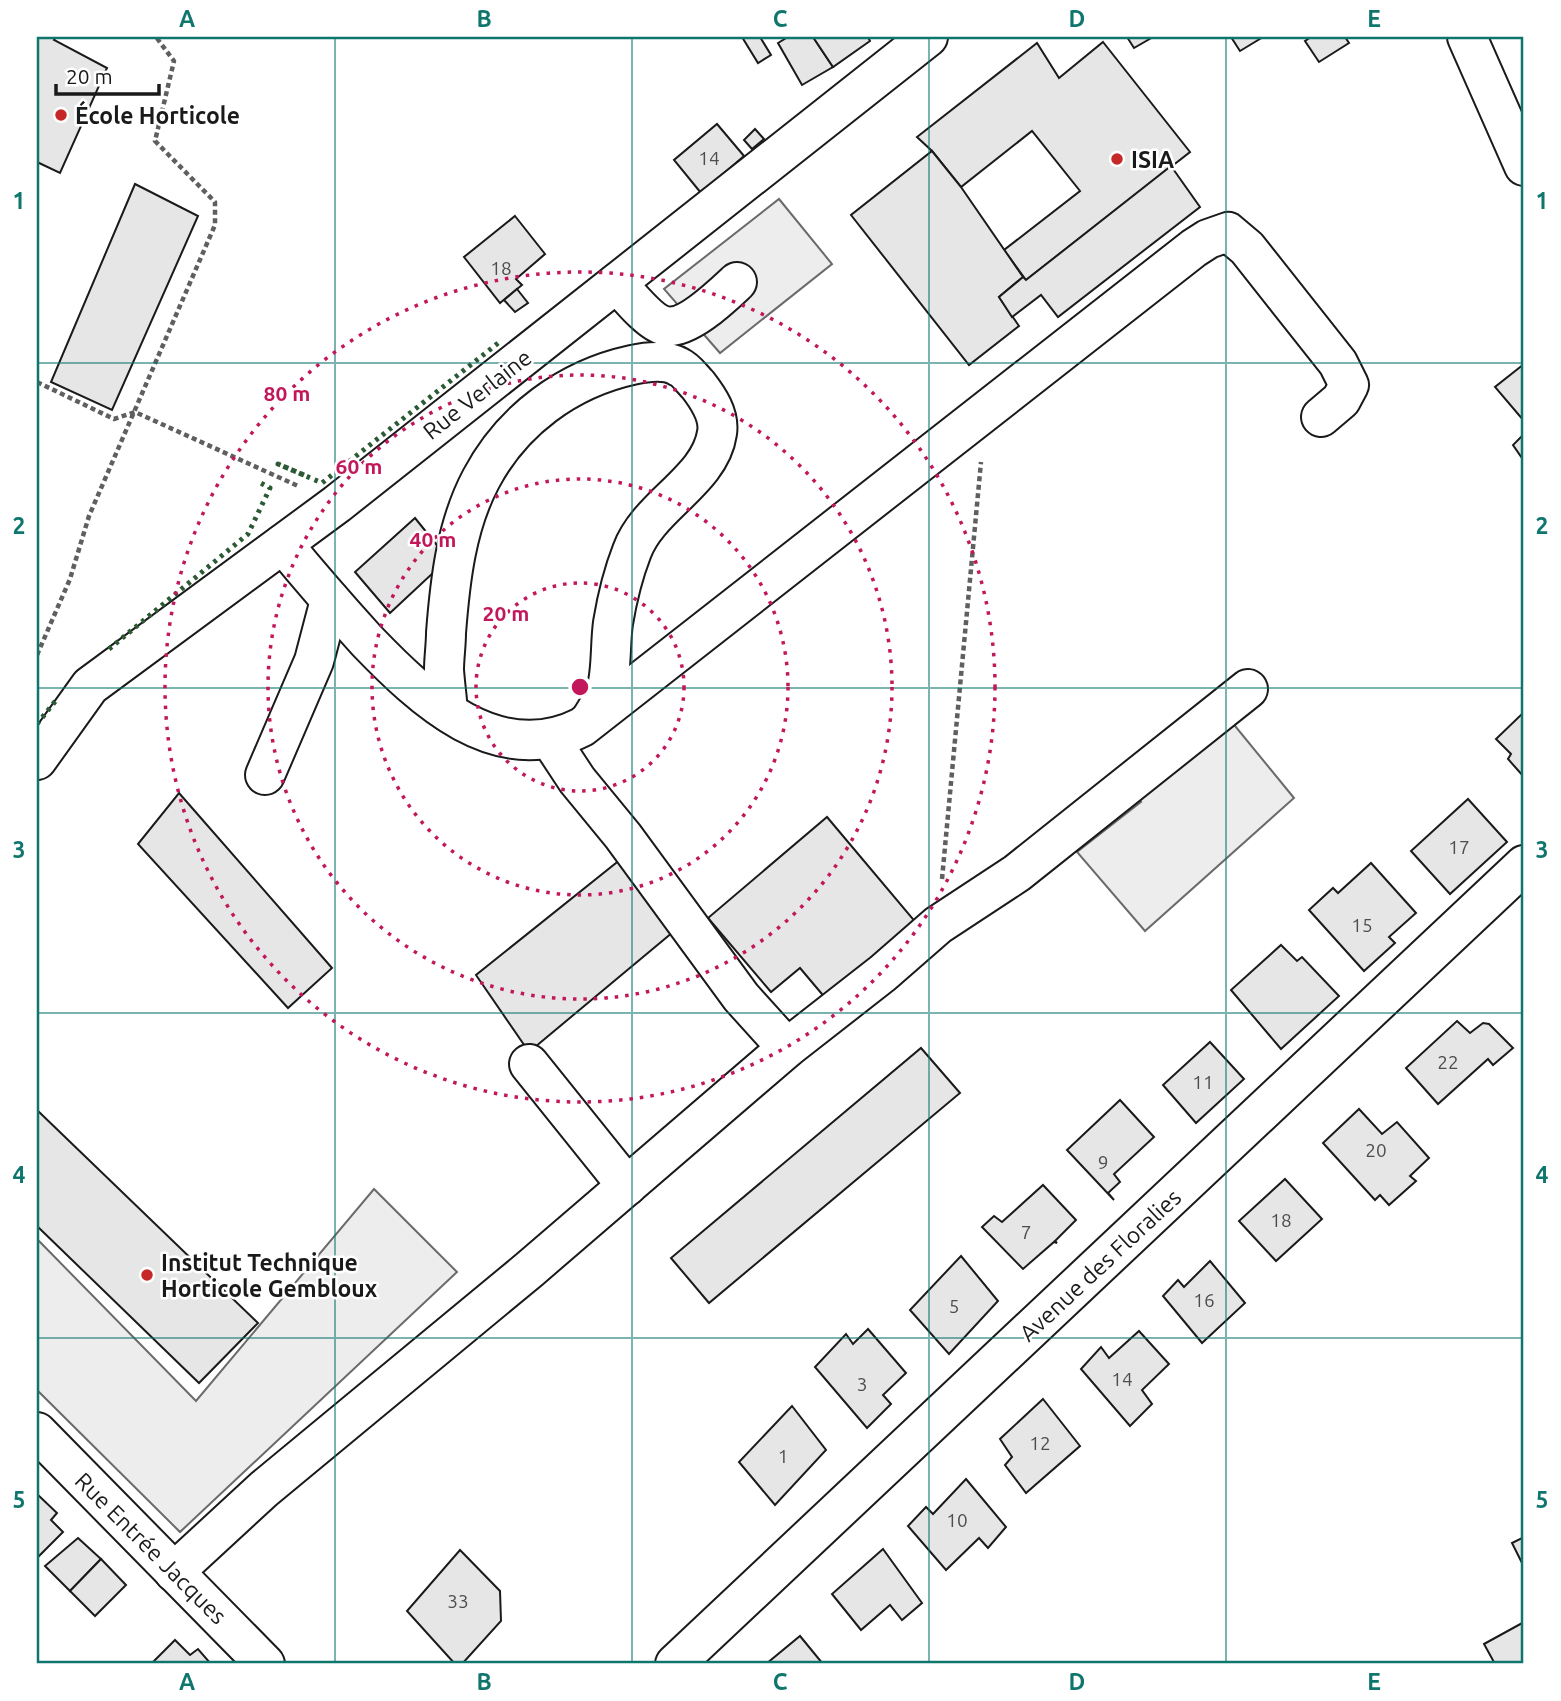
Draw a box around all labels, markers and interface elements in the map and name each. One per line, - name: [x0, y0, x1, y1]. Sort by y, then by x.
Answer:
- text: A: [179, 6, 195, 31]
- text: B: [476, 6, 492, 31]
- text: C: [773, 6, 788, 31]
- text: D: [1069, 6, 1085, 31]
- text: E: [1367, 6, 1381, 31]
- scale bar: [56, 52, 159, 96]
- text: 20 m: [66, 64, 113, 88]
- place label: École Horticole: [75, 100, 240, 128]
- marker: École Horticole: [53, 107, 69, 123]
- house number: 14: [698, 147, 720, 169]
- place label: ISIA: [1131, 147, 1174, 172]
- marker: ISIA: [1109, 151, 1125, 167]
- text: 1: [13, 188, 25, 213]
- text: 1: [1536, 188, 1548, 213]
- house number: 18: [490, 257, 512, 279]
- street label: Rue Verlaine: [418, 344, 536, 444]
- text: 80 m: [264, 381, 310, 405]
- text: 60 m: [336, 454, 382, 478]
- text: 2: [13, 513, 25, 538]
- text: 2: [1536, 513, 1548, 538]
- text: 40 m: [410, 527, 456, 551]
- text: 20 m: [483, 601, 529, 625]
- centre of rings: [568, 675, 592, 699]
- house number: 17: [1448, 836, 1470, 858]
- text: 3: [13, 837, 25, 862]
- text: 3: [1536, 837, 1548, 862]
- house number: 15: [1351, 914, 1373, 936]
- house number: 22: [1437, 1051, 1459, 1073]
- house number: 11: [1192, 1071, 1214, 1093]
- house number: 20: [1365, 1139, 1387, 1161]
- house number: 9: [1098, 1151, 1108, 1173]
- text: 4: [13, 1162, 26, 1187]
- text: 4: [1536, 1162, 1549, 1187]
- street label: Avenue des Floralies: [1014, 1184, 1186, 1346]
- house number: 18: [1270, 1209, 1292, 1231]
- house number: 7: [1021, 1221, 1031, 1243]
- place label: Institut Technique Horticole Gembloux: [161, 1250, 378, 1301]
- marker: Institut Technique Horticole Gembloux: [139, 1267, 155, 1283]
- house number: 16: [1193, 1289, 1215, 1311]
- house number: 5: [949, 1295, 959, 1317]
- house number: 14: [1111, 1368, 1133, 1390]
- house number: 3: [857, 1373, 867, 1395]
- house number: 12: [1029, 1432, 1051, 1454]
- house number: 1: [778, 1445, 788, 1467]
- street label: Rue Entrée Jacques: [70, 1467, 232, 1629]
- text: 5: [13, 1487, 25, 1512]
- text: 5: [1536, 1487, 1548, 1512]
- house number: 10: [946, 1509, 968, 1531]
- house number: 33: [447, 1590, 469, 1612]
- text: A: [179, 1669, 195, 1694]
- text: B: [476, 1669, 492, 1694]
- text: C: [773, 1669, 788, 1694]
- text: D: [1069, 1669, 1085, 1694]
- text: E: [1367, 1669, 1381, 1694]

